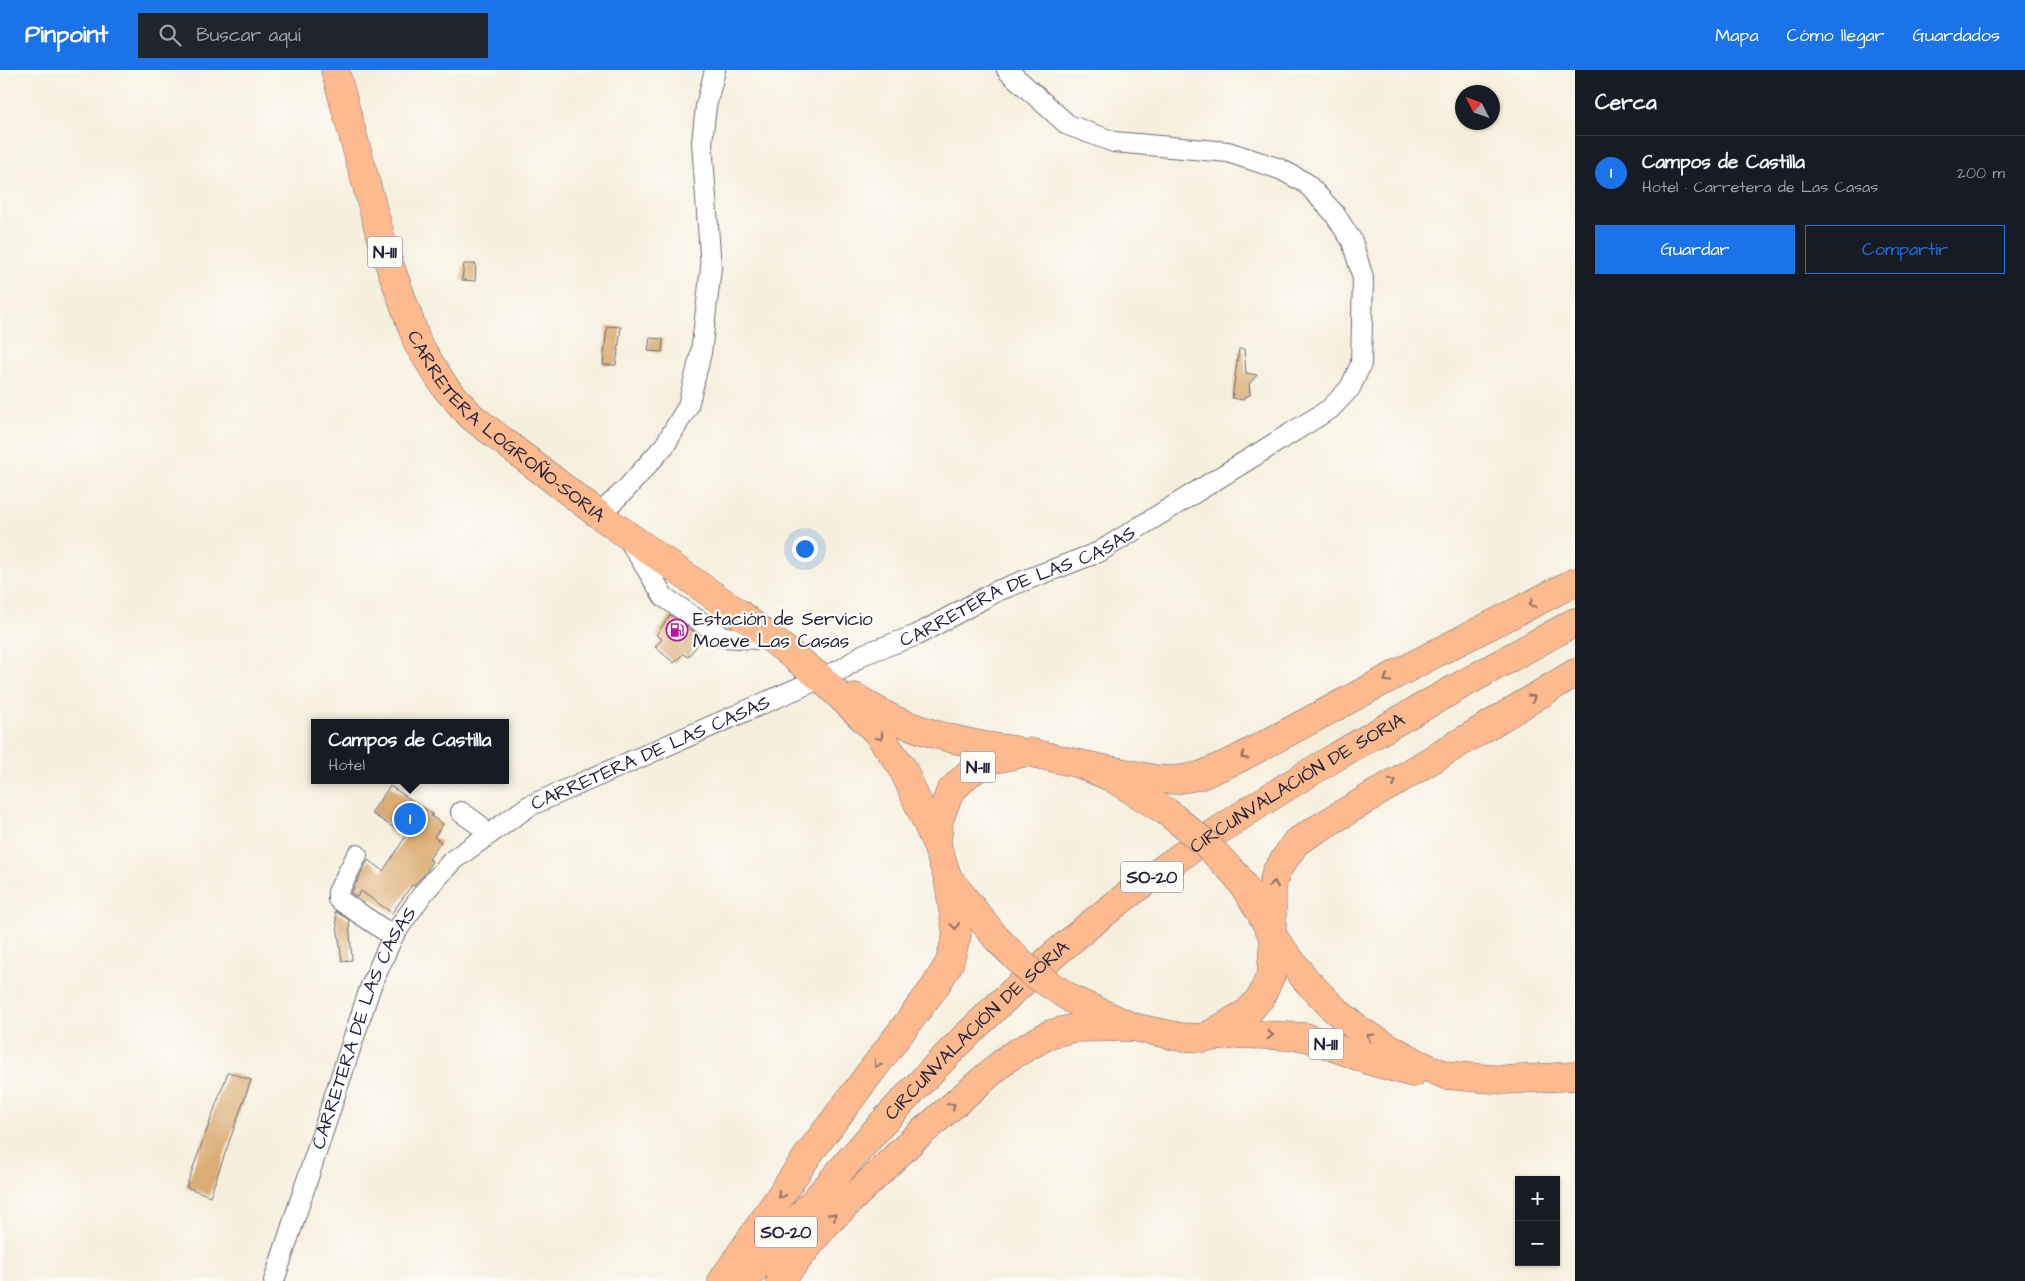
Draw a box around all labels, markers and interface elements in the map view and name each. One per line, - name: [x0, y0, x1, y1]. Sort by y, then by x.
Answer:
- search box: [138, 13, 488, 58]
- text: Pinpoint: [25, 18, 108, 52]
- icon: search: [156, 21, 184, 49]
- text: Buscar aquí: [196, 22, 301, 49]
- text: Mapa: [1715, 23, 1759, 48]
- text: Cómo llegar: [1787, 23, 1885, 48]
- text: Guardados: [1913, 23, 2000, 48]
- north arrow: [1455, 85, 1500, 130]
- text: Cerca: [1595, 88, 1657, 117]
- text: Campos de Castilla: [1642, 149, 1805, 176]
- text: 1: [1610, 162, 1612, 184]
- text: 200 m: [1957, 162, 2005, 184]
- text: Hotel · Carretera de Las Casas: [1642, 176, 1878, 198]
- button: Guardar: [1595, 225, 1795, 274]
- button: Compartir: [1805, 225, 2005, 274]
- road number: N-111: [368, 236, 402, 268]
- street label: CARRETERA LOGROÑO-SORIA: [401, 327, 611, 529]
- street label: CARRETERA DE LAS CASAS: [896, 519, 1141, 654]
- your location: [792, 536, 818, 562]
- one-way arrow: [1528, 598, 1537, 608]
- place label: Estación de Servicio Moeve Las Casas: [693, 606, 873, 655]
- fuel station icon: Estación de Servicio Moeve Las Casas: [665, 618, 689, 642]
- one-way arrow: [1384, 673, 1393, 683]
- street label: CARRETERA DE LAS CASAS: [526, 688, 774, 817]
- one-way arrow: [1527, 695, 1536, 705]
- street label: CIRCUNVALACIÓN DE SORIA: [1184, 706, 1410, 860]
- popup: [311, 719, 509, 784]
- text: Campos de Castilla: [329, 727, 491, 754]
- one-way arrow: [874, 731, 883, 741]
- one-way arrow: [1241, 750, 1250, 760]
- road number: N-111: [960, 752, 996, 782]
- text: Hotel: [329, 754, 365, 776]
- one-way arrow: [1387, 778, 1396, 788]
- pin: 1: [394, 800, 426, 838]
- road number: SO-20: [1121, 862, 1183, 892]
- one-way arrow: [1268, 879, 1278, 888]
- street label: CARRETERA DE LAS CASAS: [305, 901, 423, 1153]
- one-way arrow: [949, 922, 960, 930]
- street label: CIRCUNVALACIÓN DE SORIA: [878, 934, 1075, 1126]
- road number: N-111: [1308, 1029, 1344, 1060]
- one-way arrow: [1266, 1030, 1274, 1041]
- one-way arrow: [1367, 1033, 1376, 1043]
- one-way arrow: [874, 1058, 882, 1067]
- one-way arrow: [947, 1102, 956, 1111]
- map controls: [1515, 1176, 1560, 1266]
- button: +: [1515, 1176, 1560, 1221]
- one-way arrow: [778, 1189, 787, 1199]
- one-way arrow: [828, 1213, 837, 1222]
- road number: SO-20: [755, 1216, 817, 1248]
- button: −: [1515, 1221, 1560, 1266]

